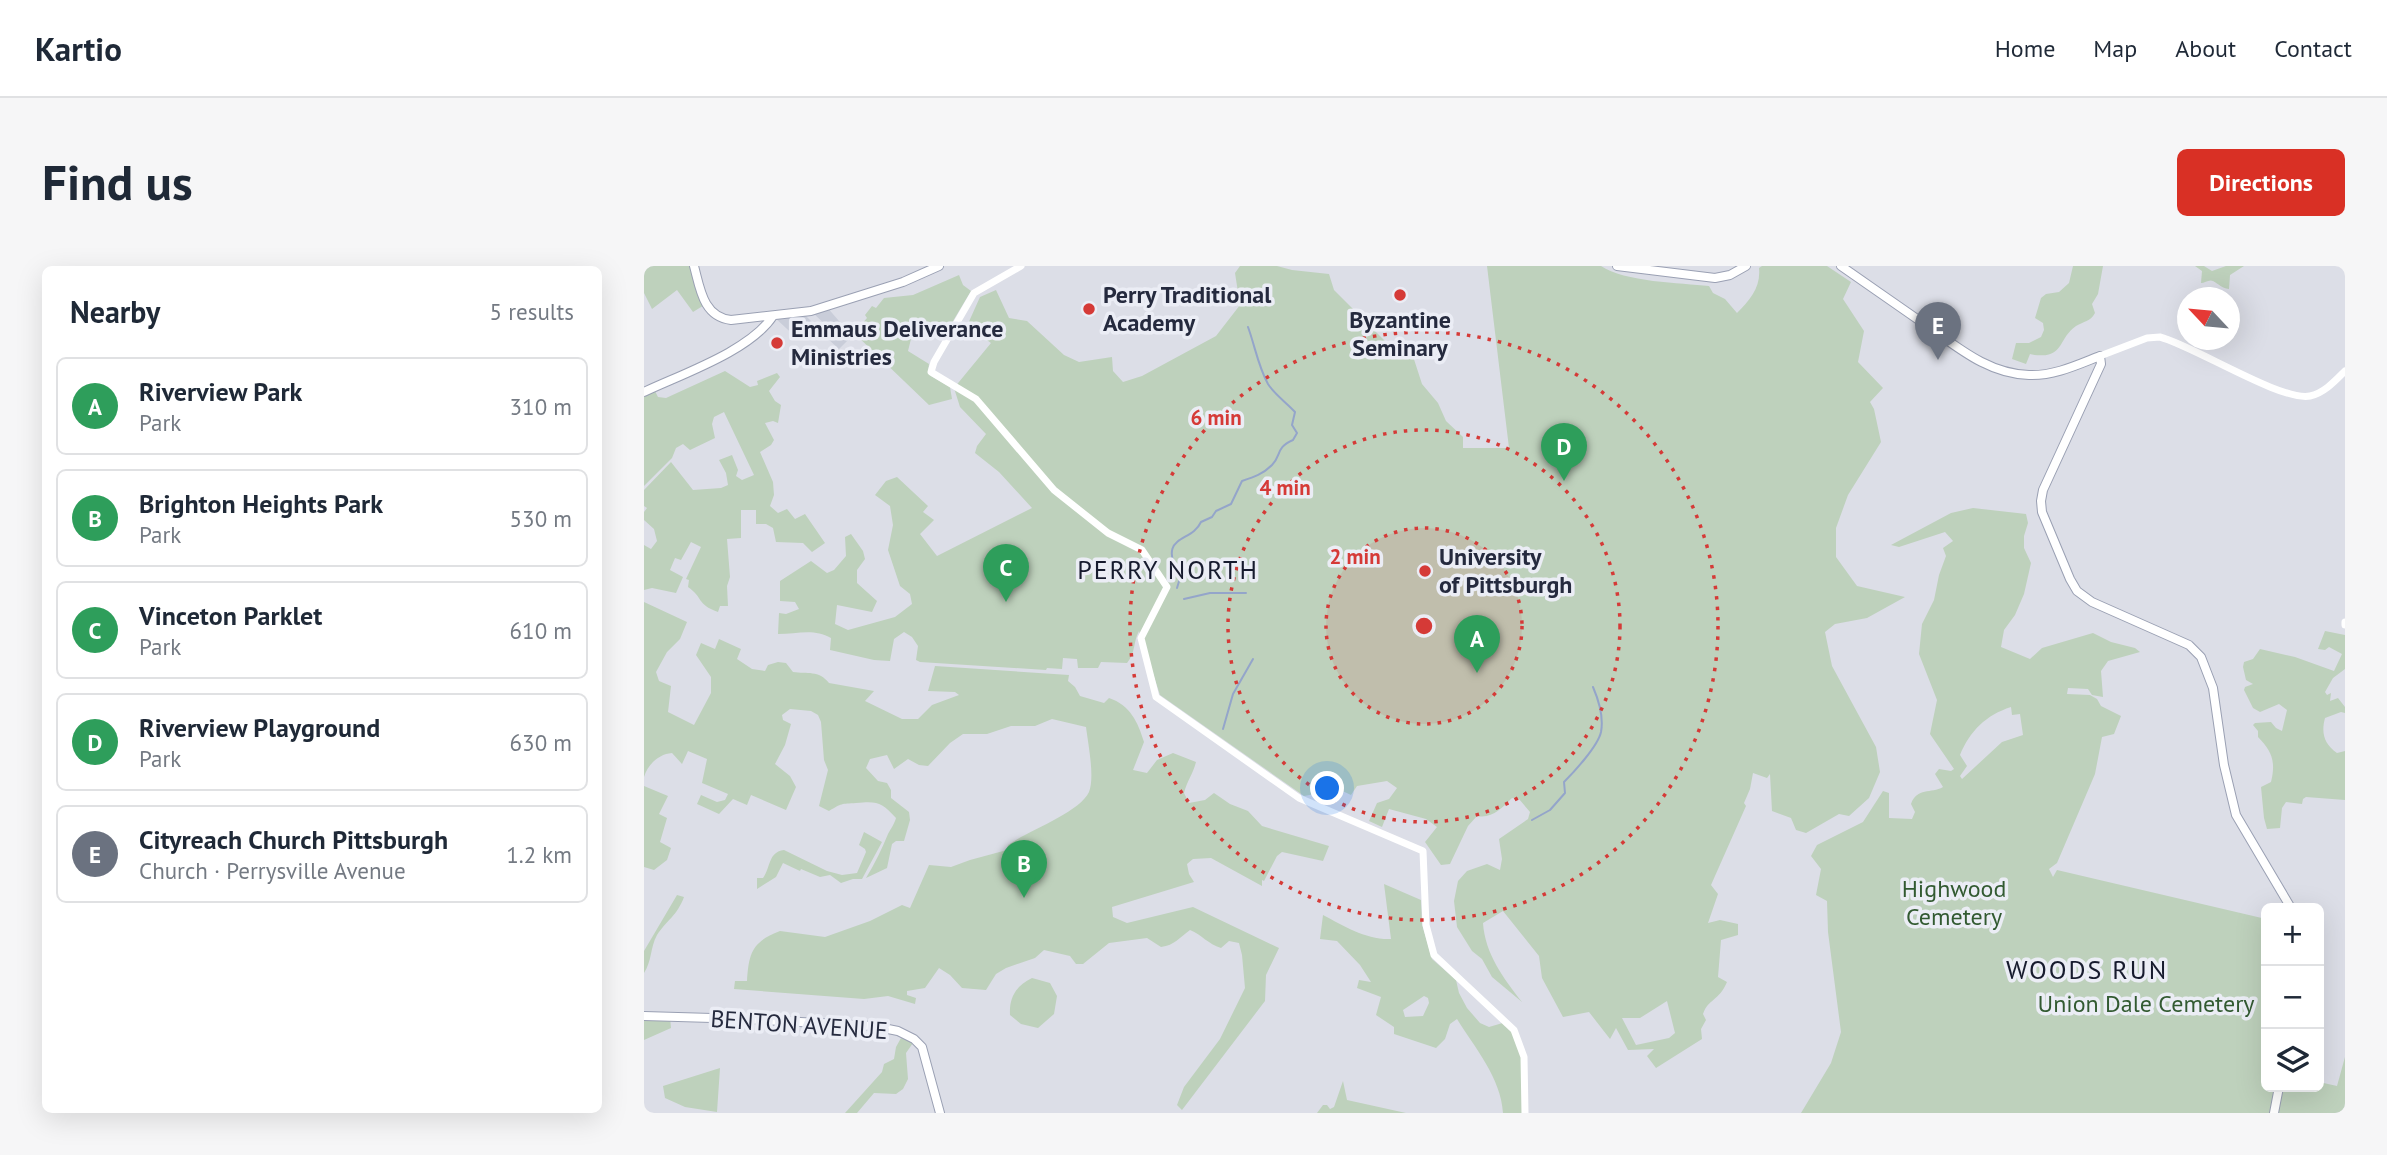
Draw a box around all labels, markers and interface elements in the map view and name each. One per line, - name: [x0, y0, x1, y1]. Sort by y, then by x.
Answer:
- text: Kartio: [35, 27, 122, 70]
- text: Home: [1995, 33, 2055, 64]
- text: Map: [2093, 33, 2137, 64]
- text: About: [2175, 33, 2236, 64]
- text: Contact: [2274, 33, 2352, 64]
- button: Directions: [2177, 149, 2345, 216]
- text: Find us: [42, 150, 193, 214]
- place label: Perry Traditional Academy: [1103, 279, 1272, 338]
- marker: Byzantine Seminary: [1392, 287, 1408, 303]
- north arrow: [2177, 287, 2240, 350]
- text: Nearby: [70, 292, 160, 331]
- text: 5 results: [490, 297, 574, 326]
- marker: Perry Traditional Academy: [1081, 301, 1097, 317]
- pin: E: [1915, 302, 1961, 360]
- place label: Byzantine Seminary: [1349, 304, 1451, 363]
- place label: Emmaus Deliverance Ministries: [791, 313, 1003, 372]
- marker: Emmaus Deliverance Ministries: [769, 335, 785, 351]
- text: Riverview Park: [139, 375, 302, 408]
- text: A: [88, 392, 102, 421]
- text: 310 m: [510, 392, 572, 421]
- text: 6 min: [1190, 404, 1242, 431]
- text: Park: [139, 408, 181, 437]
- pin: D: [1541, 423, 1587, 481]
- text: 4 min: [1259, 474, 1311, 501]
- text: Brighton Heights Park: [139, 487, 383, 520]
- text: B: [88, 504, 102, 533]
- text: 530 m: [510, 504, 572, 533]
- text: Park: [139, 520, 181, 549]
- place label: University of Pittsburgh: [1439, 541, 1572, 600]
- text: 2 min: [1329, 543, 1381, 570]
- pin: C: [983, 544, 1029, 602]
- district label: PERRY NORTH: [1077, 553, 1259, 586]
- marker: University of Pittsburgh: [1417, 563, 1433, 579]
- text: Vinceton Parklet: [139, 599, 322, 632]
- centre of rings: [1412, 614, 1436, 638]
- pin: A: [1454, 615, 1500, 673]
- text: C: [89, 616, 101, 645]
- text: 610 m: [510, 616, 572, 645]
- text: Park: [139, 632, 181, 661]
- text: Riverview Playground: [139, 711, 380, 744]
- text: D: [88, 728, 102, 757]
- text: 630 m: [510, 728, 572, 757]
- text: Park: [139, 744, 181, 773]
- your location: [1310, 771, 1344, 805]
- text: Cityreach Church Pittsburgh: [139, 823, 448, 856]
- text: E: [89, 840, 101, 869]
- text: 1.2 km: [506, 840, 572, 869]
- pin: B: [1001, 840, 1047, 898]
- text: Church · Perrysville Avenue: [139, 856, 406, 885]
- park label: Highwood Cemetery: [1902, 873, 2006, 932]
- map controls: [2261, 903, 2324, 1092]
- button: +: [2261, 903, 2324, 966]
- district label: WOODS RUN: [2006, 953, 2168, 986]
- button: −: [2261, 966, 2324, 1029]
- park label: Union Dale Cemetery: [2038, 988, 2254, 1019]
- street label: BENTON AVENUE: [709, 1003, 889, 1046]
- button: layers: [2261, 1029, 2324, 1092]

